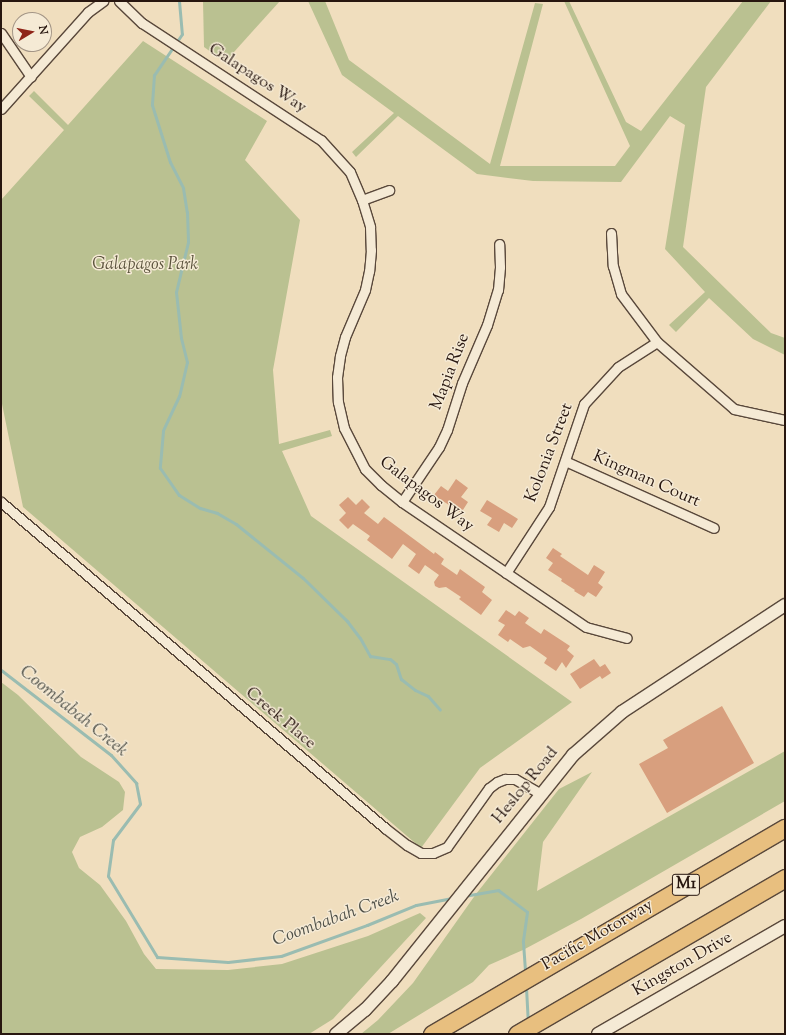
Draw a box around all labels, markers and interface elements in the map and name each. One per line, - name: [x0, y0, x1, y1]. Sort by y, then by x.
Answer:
- north arrow: [12, 12, 52, 52]
- text: N: [34, 24, 51, 36]
- street label: Galapagos Way: [204, 40, 310, 118]
- park label: Galapagos Park: [92, 256, 198, 276]
- street label: Mapia Rise: [427, 331, 475, 413]
- street label: Kolonia Street: [522, 400, 578, 506]
- street label: Kingman Court: [589, 447, 703, 513]
- street label: Galapagos Way: [375, 453, 477, 537]
- water label: Coombabah Creek: [15, 662, 131, 762]
- street label: Creek Place: [240, 684, 320, 754]
- street label: Heslop Road: [489, 743, 563, 829]
- road number: M1: [671, 871, 701, 899]
- water label: Coombabah Creek: [270, 886, 402, 952]
- street label: Pacific Motorway: [539, 896, 657, 976]
- street label: Kingston Drive: [630, 928, 736, 1002]

